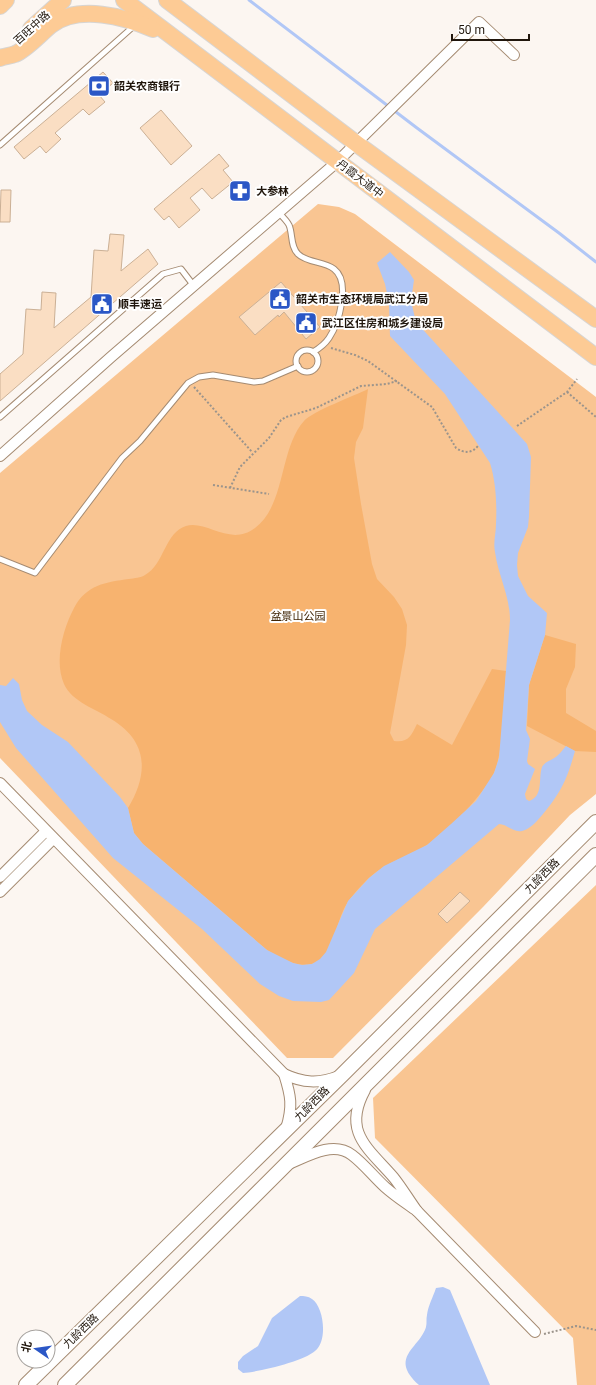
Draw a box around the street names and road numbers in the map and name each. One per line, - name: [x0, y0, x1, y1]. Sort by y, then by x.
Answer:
- street label: 百旺中路: [11, 8, 53, 48]
- street label: 丹霞大道中: [334, 157, 386, 201]
- street label: 九龄西路: [522, 856, 562, 896]
- street label: 九龄西路: [292, 1084, 332, 1124]
- street label: 九龄西路: [61, 1311, 101, 1351]

